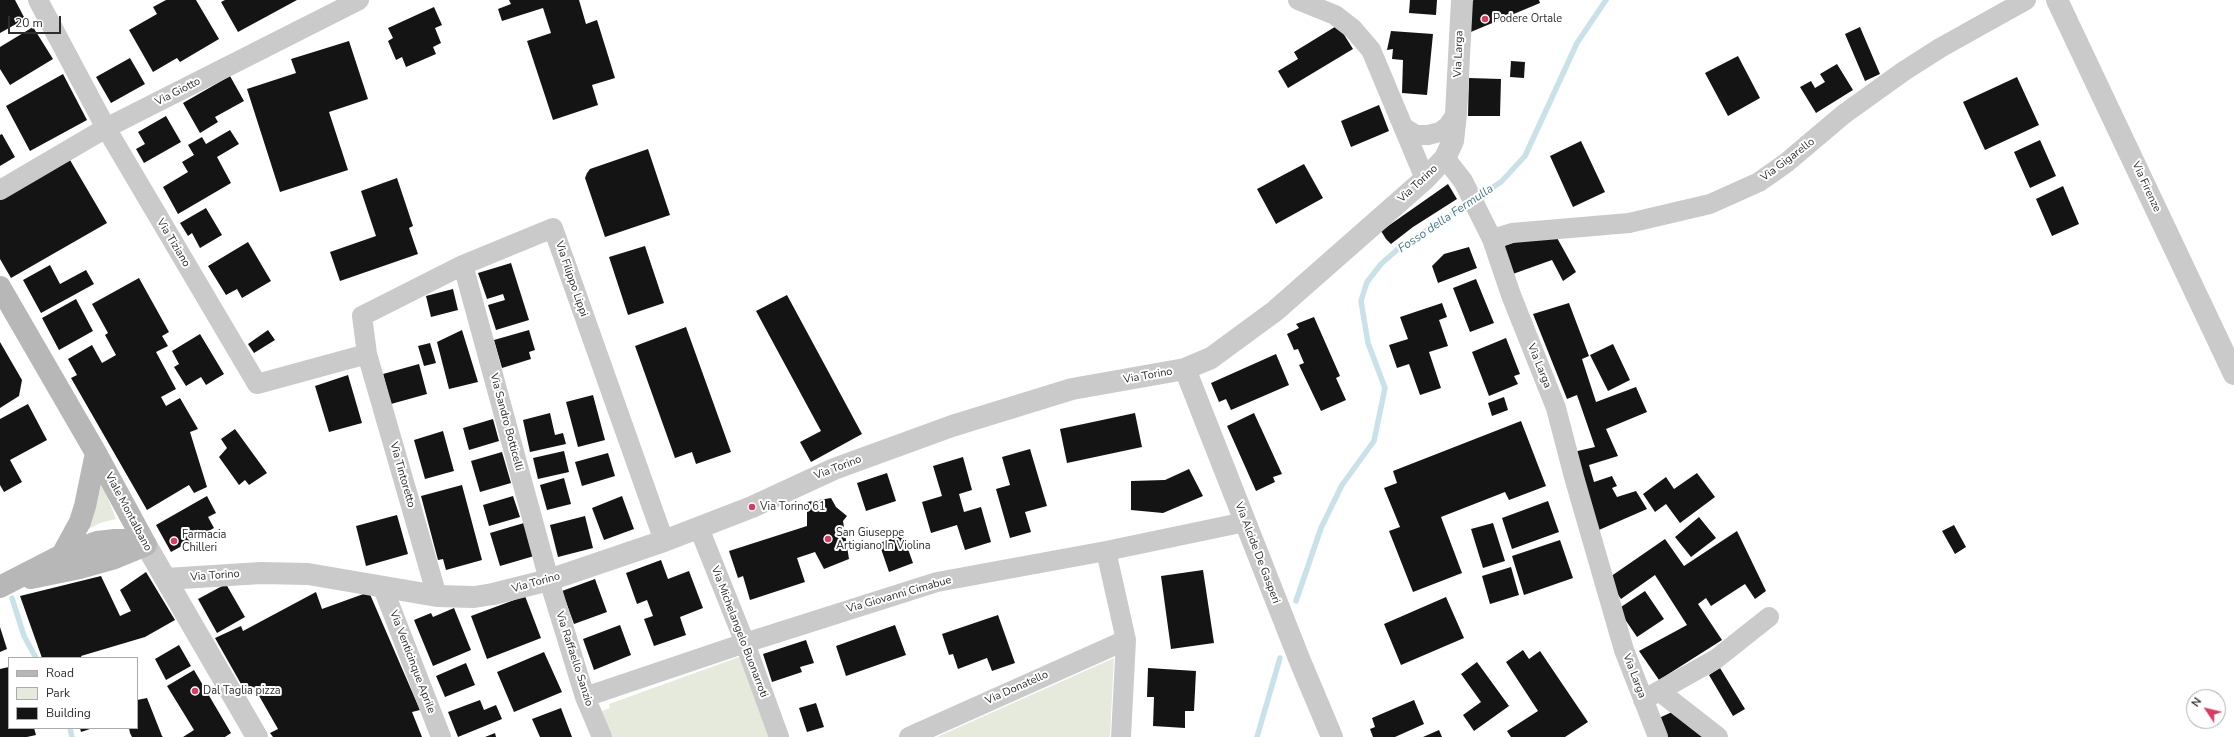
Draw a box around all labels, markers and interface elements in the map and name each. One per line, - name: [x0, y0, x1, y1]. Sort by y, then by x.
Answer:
- scale bar: [10, 8, 63, 34]
- place label: Podere Ortale: [1493, 12, 1562, 26]
- marker: Podere Ortale: [1480, 14, 1490, 24]
- text: 20 m: [15, 15, 43, 31]
- street label: Via Larga: [1452, 30, 1466, 78]
- street label: Via Giotto: [153, 75, 203, 109]
- street label: Via Gigarello: [1759, 136, 1817, 184]
- street label: Via Firenze: [2129, 160, 2163, 214]
- street label: Via Torino: [1395, 162, 1441, 206]
- water label: Fosso della Fermulla: [1396, 182, 1496, 256]
- street label: Via Tiziano: [153, 217, 193, 269]
- street label: Via Filippo Lippi: [552, 240, 590, 318]
- street label: Via Larga: [1524, 342, 1554, 390]
- street label: Via Torino: [1122, 365, 1174, 387]
- street label: Via Sandro Botticelli: [487, 372, 525, 472]
- street label: Via Tintoretto: [386, 441, 418, 509]
- street label: Via Torino: [813, 453, 863, 483]
- street label: Viale Montalbano: [102, 470, 154, 554]
- place label: Via Torino 61: [760, 500, 826, 514]
- street label: Via Alcide De Gasperi: [1232, 500, 1282, 606]
- marker: Via Torino 61: [747, 502, 757, 512]
- place label: San Giuseppe Artigiano In Violina: [836, 526, 931, 552]
- place label: Farmacia Chilleri: [182, 528, 226, 554]
- marker: San Giuseppe Artigiano In Violina: [823, 534, 833, 544]
- marker: Farmacia Chilleri: [169, 536, 179, 546]
- street label: Via Michelangelo Buonarroti: [708, 564, 770, 700]
- street label: Via Torino: [190, 568, 240, 584]
- street label: Via Torino: [510, 570, 562, 596]
- street label: Via Giovanni Cimabue: [845, 574, 953, 616]
- street label: Via Venticinque Aprile: [386, 609, 438, 715]
- street label: Via Raffaello Sanzio: [552, 610, 596, 708]
- street label: Via Larga: [1619, 652, 1649, 700]
- legend: [8, 657, 138, 729]
- text: Road: [46, 665, 74, 681]
- street label: Via Donatello: [984, 668, 1050, 708]
- place label: Dal Taglia pizza: [203, 684, 281, 698]
- text: Park: [46, 685, 70, 701]
- marker: Dal Taglia pizza: [190, 686, 200, 696]
- north arrow: [2186, 689, 2226, 729]
- text: N: [2188, 695, 2205, 710]
- text: Building: [46, 705, 91, 721]

